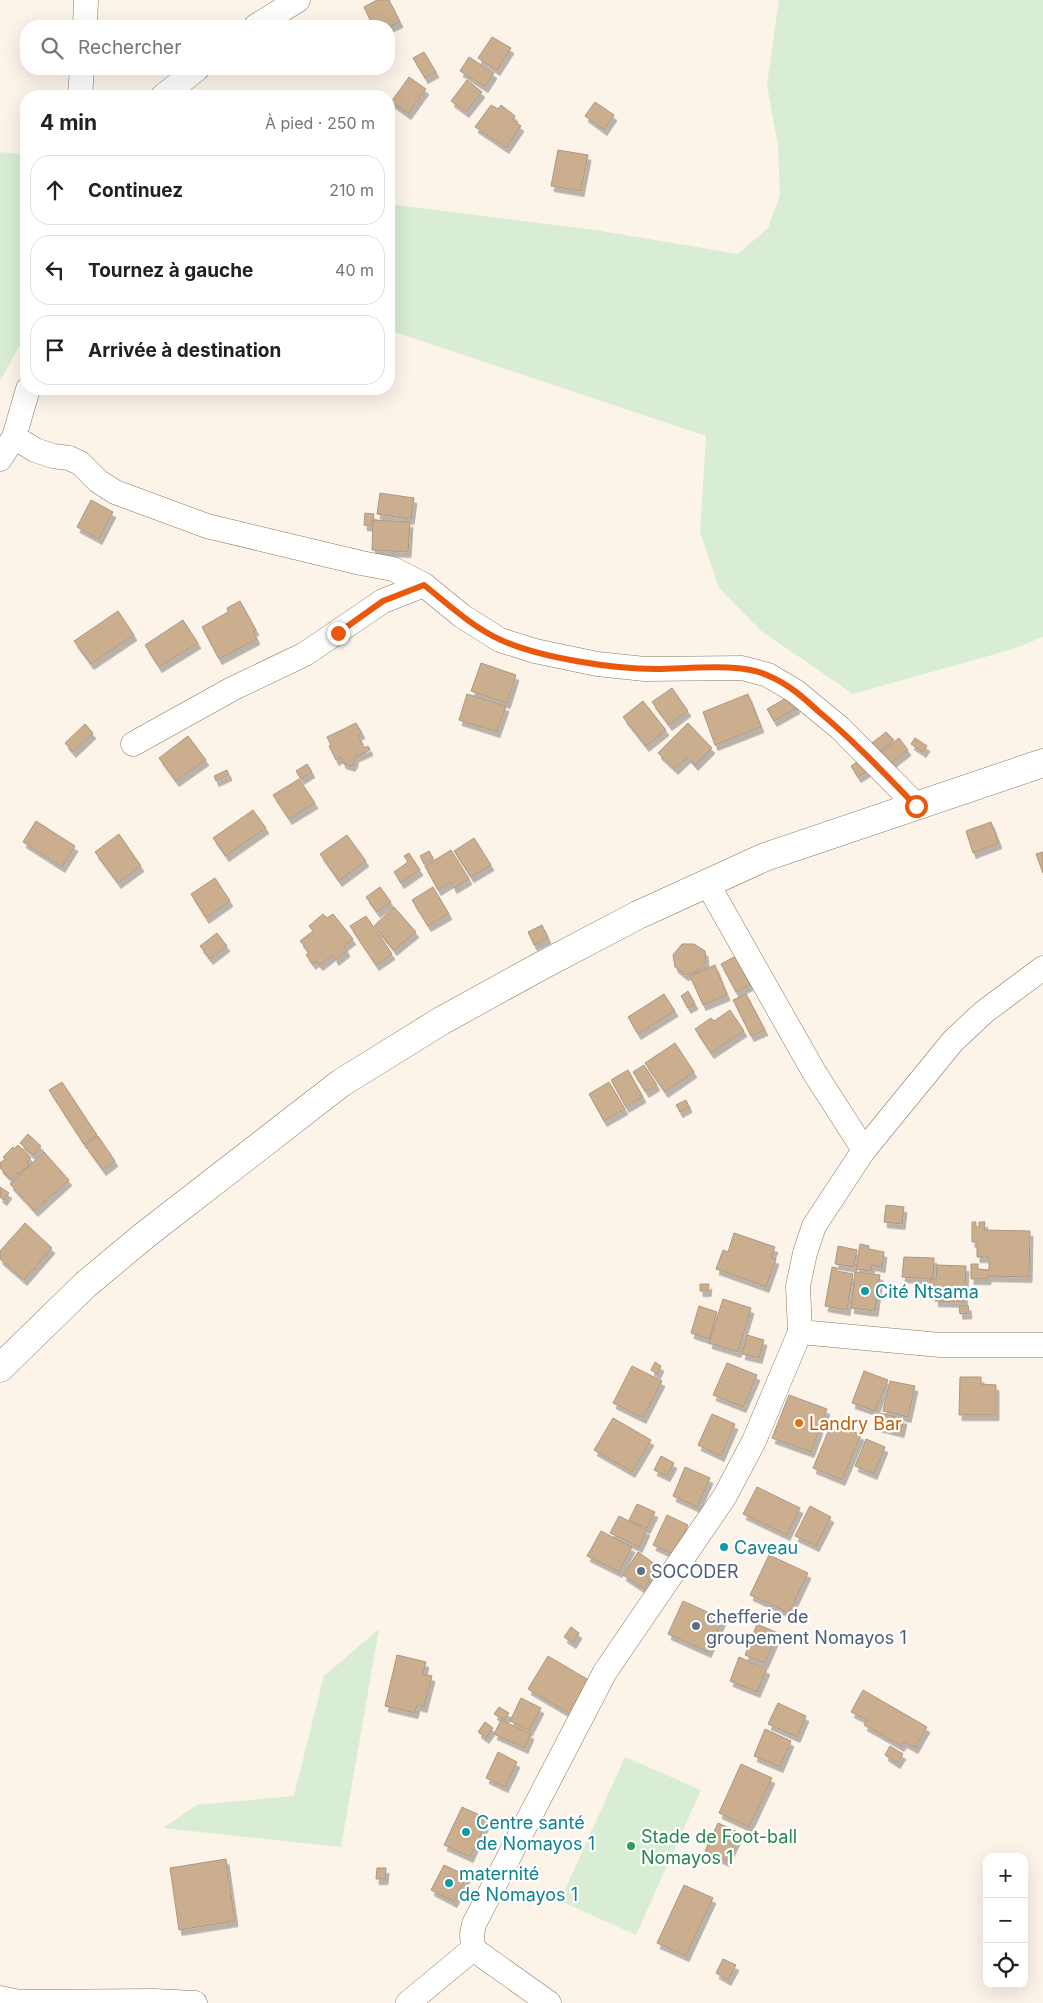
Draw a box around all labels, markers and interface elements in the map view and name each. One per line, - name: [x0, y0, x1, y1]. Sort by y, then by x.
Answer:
- search box: [20, 20, 395, 75]
- icon: search: [38, 34, 66, 62]
- text: Rechercher: [78, 36, 181, 59]
- text: 4 min: [40, 110, 97, 135]
- text: À pied · 250 m: [265, 113, 375, 133]
- icon: ahead: [41, 176, 69, 204]
- text: Continuez: [88, 179, 183, 202]
- text: 210 m: [329, 180, 374, 200]
- icon: left: [41, 256, 69, 284]
- text: Tournez à gauche: [88, 259, 253, 282]
- text: 40 m: [335, 260, 374, 280]
- icon: arrive: [41, 336, 69, 364]
- text: Arrivée à destination: [88, 339, 281, 362]
- route end: [327, 622, 350, 645]
- route start: [905, 795, 928, 818]
- place label: Cité Ntsama: [875, 1281, 979, 1302]
- marker: Cité Ntsama: [859, 1285, 871, 1297]
- place label: Landry Bar: [809, 1413, 902, 1434]
- marker: Landry Bar: [793, 1417, 805, 1429]
- place label: Caveau: [734, 1537, 798, 1558]
- marker: Caveau: [718, 1541, 730, 1553]
- place label: SOCODER: [651, 1561, 739, 1582]
- marker: SOCODER: [635, 1565, 647, 1577]
- place label: chefferie de groupement Nomayos 1: [706, 1606, 907, 1648]
- marker: chefferie de groupement Nomayos 1: [690, 1620, 702, 1632]
- place label: Centre santé de Nomayos 1: [476, 1812, 595, 1854]
- marker: Centre santé de Nomayos 1: [460, 1826, 472, 1838]
- place label: Stade de Foot-ball Nomayos 1: [641, 1826, 797, 1868]
- marker: Stade de Foot-ball Nomayos 1: [625, 1840, 637, 1852]
- map controls: [983, 1853, 1028, 1988]
- button: +: [983, 1853, 1028, 1898]
- place label: maternité de Nomayos 1: [459, 1863, 578, 1905]
- marker: maternité de Nomayos 1: [443, 1877, 455, 1889]
- button: −: [983, 1898, 1028, 1943]
- button: locate: [983, 1943, 1028, 1988]

